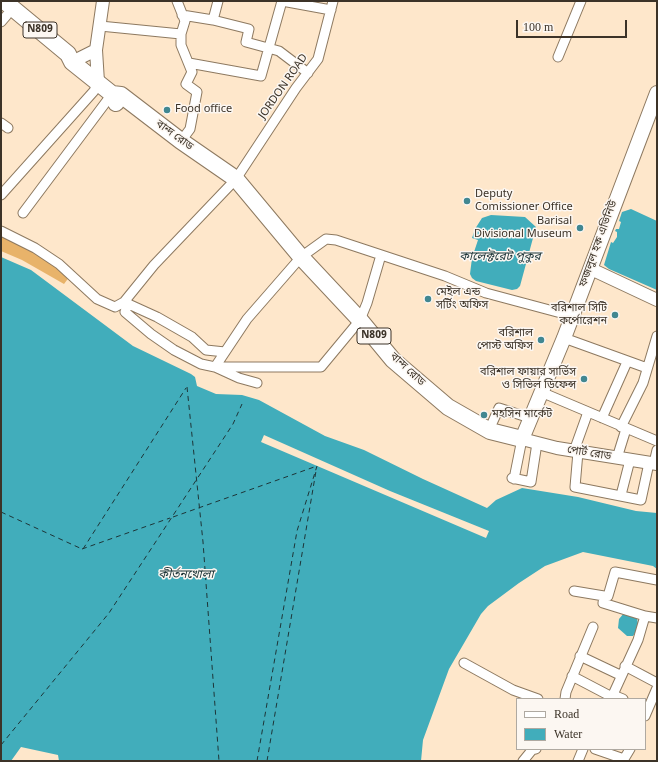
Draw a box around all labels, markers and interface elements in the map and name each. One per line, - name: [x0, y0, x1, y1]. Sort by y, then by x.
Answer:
- scale bar: [518, 12, 629, 38]
- text: 100 m: [523, 20, 553, 34]
- road number: N809: [23, 22, 57, 38]
- street label: JORDON ROAD: [257, 52, 311, 122]
- place label: Food office: [175, 103, 232, 117]
- marker: Food office: [162, 105, 172, 115]
- street label: বান্দ রোড: [153, 118, 195, 154]
- place label: Deputy Comissioner Office: [475, 188, 573, 214]
- marker: Deputy Comissioner Office: [462, 196, 472, 206]
- street label: ফজলুল হক এভিনিউ: [577, 199, 621, 289]
- place label: Barisal Divisional Museum: [474, 215, 572, 241]
- marker: Barisal Divisional Museum: [575, 223, 585, 233]
- water label: কালেক্টরেট পুকুর: [459, 251, 541, 265]
- place label: মেইল এন্ড সর্টিং অফিস: [436, 286, 488, 312]
- marker: মেইল এন্ড সর্টিং অফিস: [423, 294, 433, 304]
- place label: বরিশাল সিটি কর্পোরেশন: [551, 302, 607, 328]
- marker: বরিশাল সিটি কর্পোরেশন: [610, 310, 620, 320]
- place label: বরিশাল পোস্ট অফিস: [477, 327, 533, 353]
- road number: N809: [357, 328, 391, 344]
- marker: বরিশাল পোস্ট অফিস: [536, 335, 546, 345]
- street label: বান্দ রোড: [387, 351, 427, 389]
- place label: বরিশাল ফায়ার সার্ভিস ও সিভিল ডিফেন্স: [480, 366, 576, 392]
- marker: বরিশাল ফায়ার সার্ভিস ও সিভিল ডিফেন্স: [579, 374, 589, 384]
- place label: মহসিন মার্কেট: [492, 408, 552, 422]
- marker: মহসিন মার্কেট: [479, 410, 489, 420]
- street label: পোর্ট রোড: [566, 444, 612, 464]
- water label: কীর্তনখোলা: [158, 569, 214, 583]
- legend: [516, 698, 646, 750]
- text: Road: [554, 707, 579, 721]
- text: Water: [554, 727, 582, 741]

